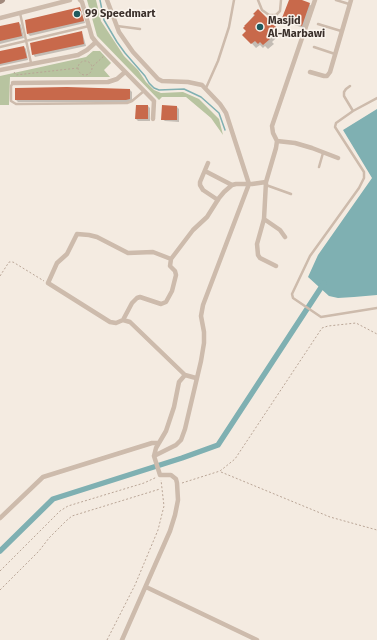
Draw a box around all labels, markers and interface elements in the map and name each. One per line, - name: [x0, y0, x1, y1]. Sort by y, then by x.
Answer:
- place label: 99 Speedmart: [85, 7, 156, 21]
- marker: 99 Speedmart: [72, 9, 82, 19]
- place label: Masjid Al-Marbawi: [268, 14, 325, 40]
- marker: Masjid Al-Marbawi: [255, 22, 265, 32]

